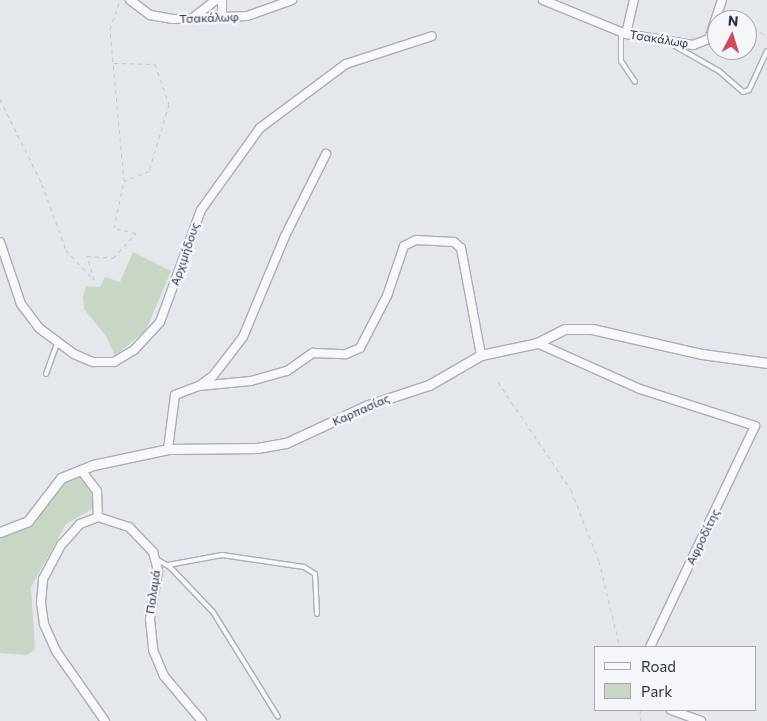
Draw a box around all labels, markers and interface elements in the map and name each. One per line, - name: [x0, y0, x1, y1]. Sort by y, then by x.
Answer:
- street label: Τσακάλωφ: [179, 10, 239, 26]
- north arrow: [707, 10, 757, 60]
- text: N: [727, 12, 739, 29]
- street label: Τσακάλωφ: [629, 27, 689, 51]
- street label: Αρχιμήδους: [167, 220, 203, 288]
- street label: Καρπασίας: [330, 391, 392, 429]
- street label: Αφροδίτης: [683, 507, 723, 567]
- street label: Παλαμά: [143, 569, 163, 615]
- legend: [594, 646, 757, 711]
- text: Road: [641, 657, 676, 675]
- text: Park: [641, 682, 672, 700]

